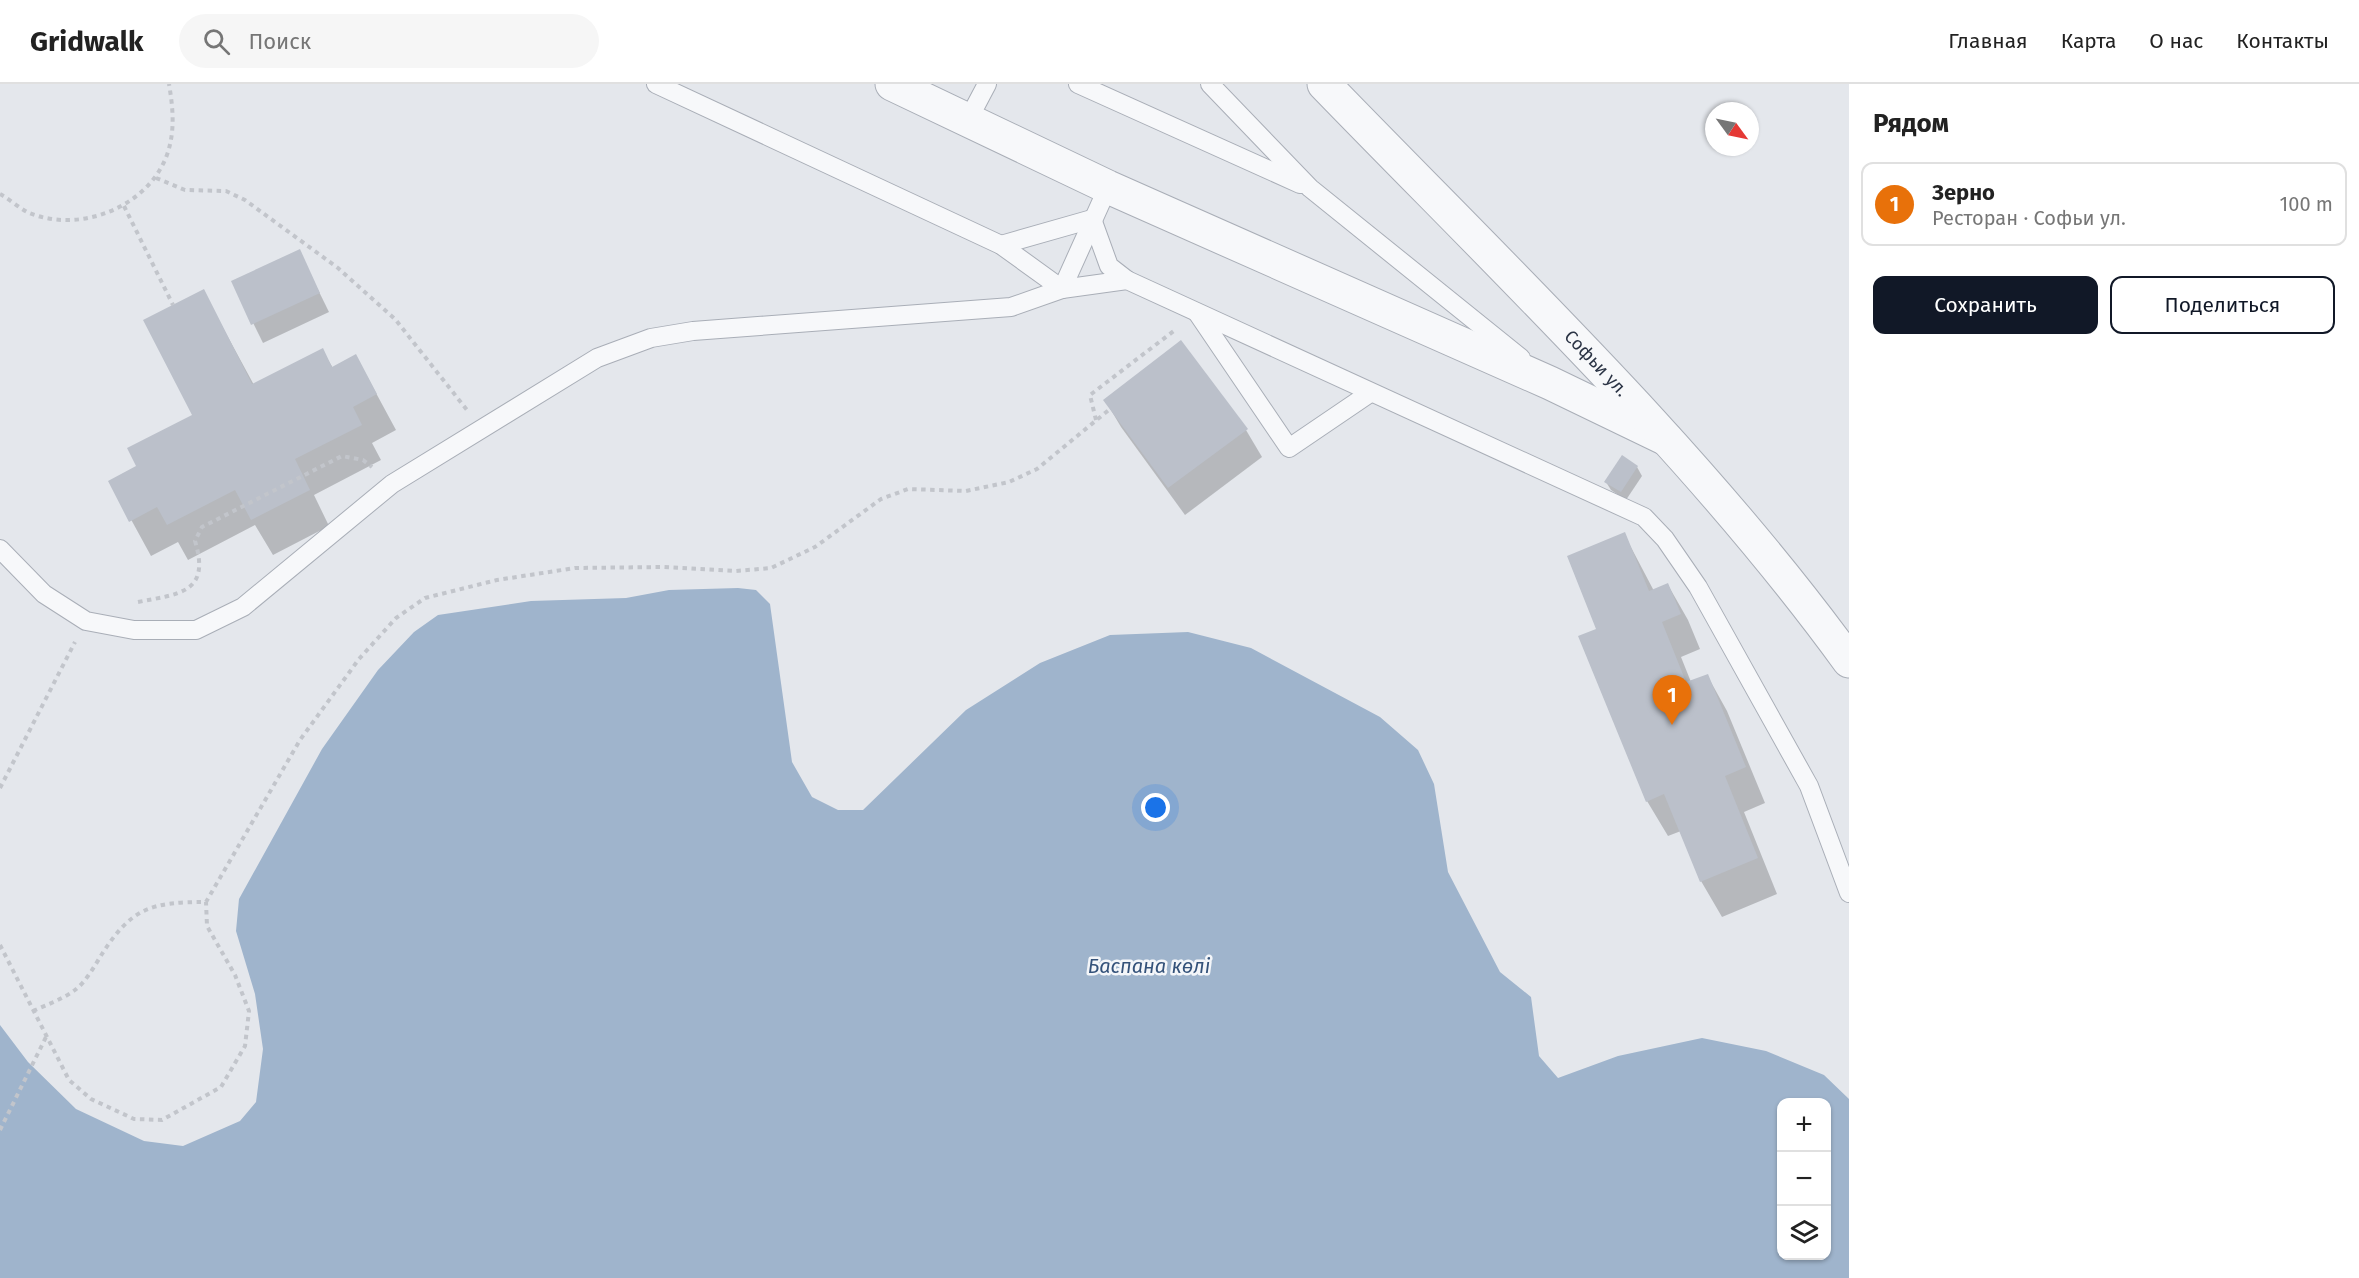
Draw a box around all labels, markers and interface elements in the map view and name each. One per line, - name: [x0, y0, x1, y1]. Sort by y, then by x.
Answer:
- search box: [179, 14, 599, 68]
- text: Gridwalk: [30, 25, 143, 58]
- icon: search: [200, 25, 233, 58]
- text: Поиск: [248, 28, 311, 55]
- text: Главная: [1948, 28, 2028, 54]
- text: Карта: [2061, 28, 2116, 54]
- text: О нас: [2149, 28, 2203, 54]
- text: Контакты: [2236, 28, 2329, 54]
- north arrow: [1705, 102, 1759, 156]
- text: Рядом: [1873, 108, 1949, 139]
- text: Зерно: [1932, 179, 1995, 206]
- text: 1: [1890, 192, 1899, 216]
- text: 100 m: [2280, 192, 2333, 216]
- text: Ресторан · Софьи ул.: [1932, 206, 2126, 230]
- button: Сохранить: [1873, 276, 2098, 334]
- button: Поделиться: [2110, 276, 2335, 334]
- street label: Софьи ул.: [1560, 325, 1633, 401]
- pin: 1: [1652, 676, 1692, 725]
- your location: [1141, 793, 1170, 822]
- water label: Баспана көлі: [1088, 954, 1211, 978]
- map controls: [1777, 1098, 1831, 1260]
- button: +: [1777, 1098, 1831, 1152]
- button: −: [1777, 1152, 1831, 1206]
- button: layers: [1777, 1206, 1831, 1260]

